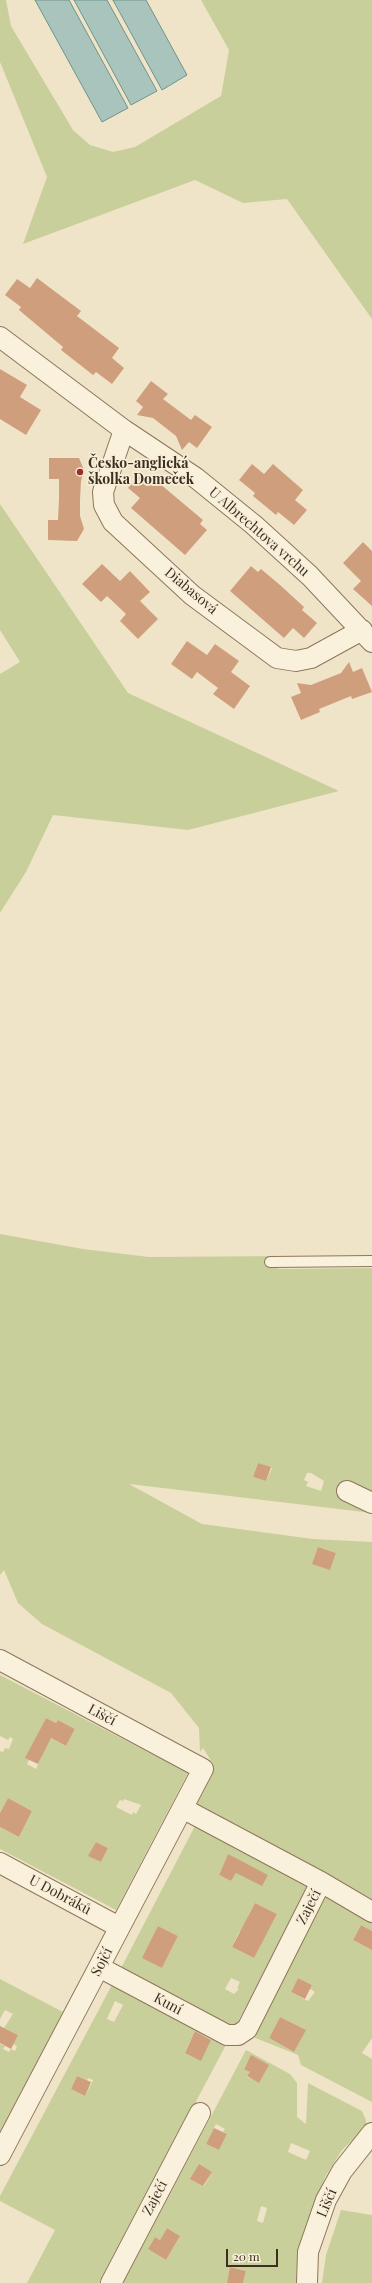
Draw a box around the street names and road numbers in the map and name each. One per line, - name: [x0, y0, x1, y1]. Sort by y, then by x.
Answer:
- street label: U Albrechtova vrchu: [205, 484, 313, 580]
- street label: Diabasová: [161, 564, 221, 618]
- street label: Liščí: [85, 1701, 119, 1729]
- street label: U Dobráků: [26, 1872, 94, 1918]
- street label: Zaječí: [293, 1887, 325, 1927]
- street label: Sojčí: [88, 1945, 116, 1979]
- street label: Kuní: [151, 1990, 185, 2018]
- street label: Zaječí: [139, 2178, 171, 2218]
- street label: Liščí: [314, 2186, 340, 2220]

